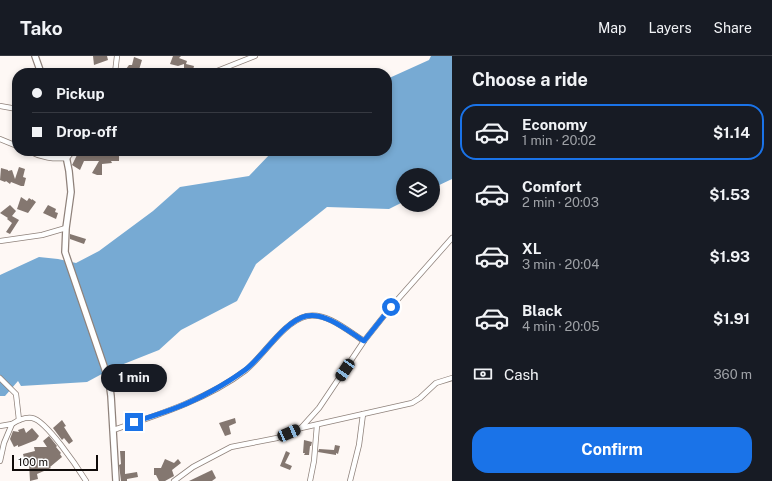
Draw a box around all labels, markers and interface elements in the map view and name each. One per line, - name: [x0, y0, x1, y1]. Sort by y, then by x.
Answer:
- text: Tako: [20, 17, 63, 39]
- text: Map: [598, 20, 626, 36]
- text: Layers: [648, 20, 692, 36]
- text: Share: [714, 20, 752, 36]
- text: Choose a ride: [472, 69, 588, 90]
- text: Pickup: [56, 85, 105, 102]
- icon: car: [474, 114, 510, 150]
- text: Economy: [522, 116, 587, 133]
- text: Drop-off: [56, 123, 117, 140]
- text: $1.14: [713, 124, 750, 141]
- text: 1 min · 20:02: [522, 133, 596, 148]
- map controls: [396, 168, 440, 212]
- button: layers: [396, 168, 440, 212]
- icon: car: [474, 176, 510, 212]
- text: Comfort: [522, 178, 582, 195]
- text: $1.53: [709, 186, 750, 203]
- text: 2 min · 20:03: [522, 195, 599, 210]
- icon: car: [474, 238, 510, 274]
- text: XL: [522, 240, 541, 257]
- text: $1.93: [710, 248, 750, 265]
- text: 3 min · 20:04: [522, 257, 599, 272]
- route start: [382, 298, 400, 316]
- icon: car: [474, 300, 510, 336]
- text: Black: [522, 302, 562, 319]
- text: $1.91: [713, 310, 750, 327]
- text: 4 min · 20:05: [522, 319, 600, 334]
- car: [333, 357, 357, 383]
- icon: cash: [472, 363, 494, 385]
- callout: 1 min: [101, 364, 167, 392]
- text: Cash: [504, 366, 539, 383]
- text: 360 m: [714, 367, 752, 382]
- text: 1 min: [118, 370, 150, 385]
- route end: [125, 413, 143, 431]
- car: [276, 423, 302, 443]
- button: Confirm: [472, 427, 752, 473]
- scale bar: [12, 453, 98, 472]
- text: 100 m: [18, 456, 48, 468]

